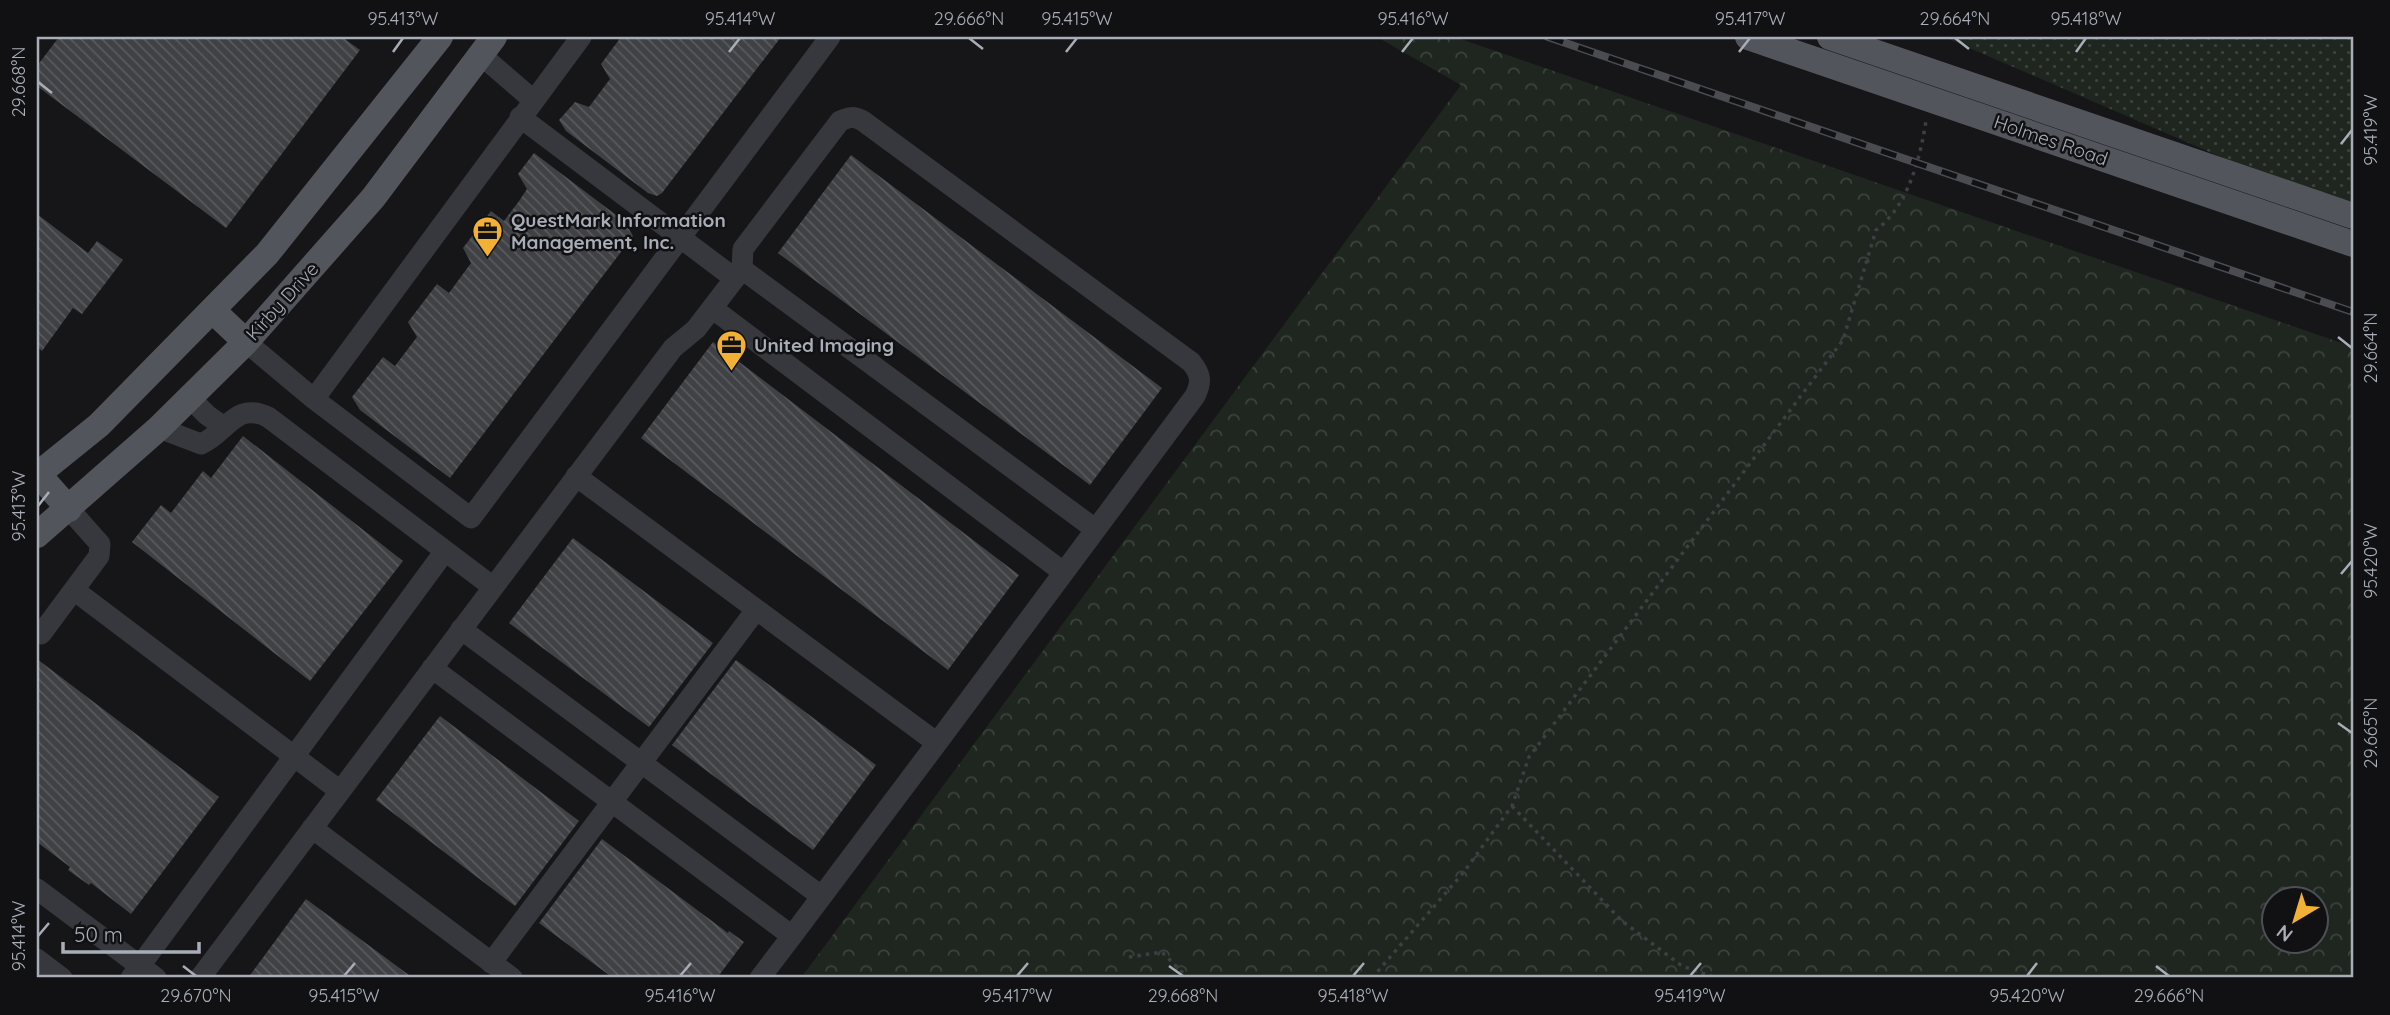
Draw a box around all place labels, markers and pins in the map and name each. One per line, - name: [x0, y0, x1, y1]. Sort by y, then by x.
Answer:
- place label: QuestMark Information Management, Inc.: [511, 208, 726, 254]
- office icon: QuestMark Information Management, Inc.: [471, 214, 505, 258]
- office icon: United Imaging: [714, 328, 748, 372]
- place label: United Imaging: [754, 333, 894, 357]

